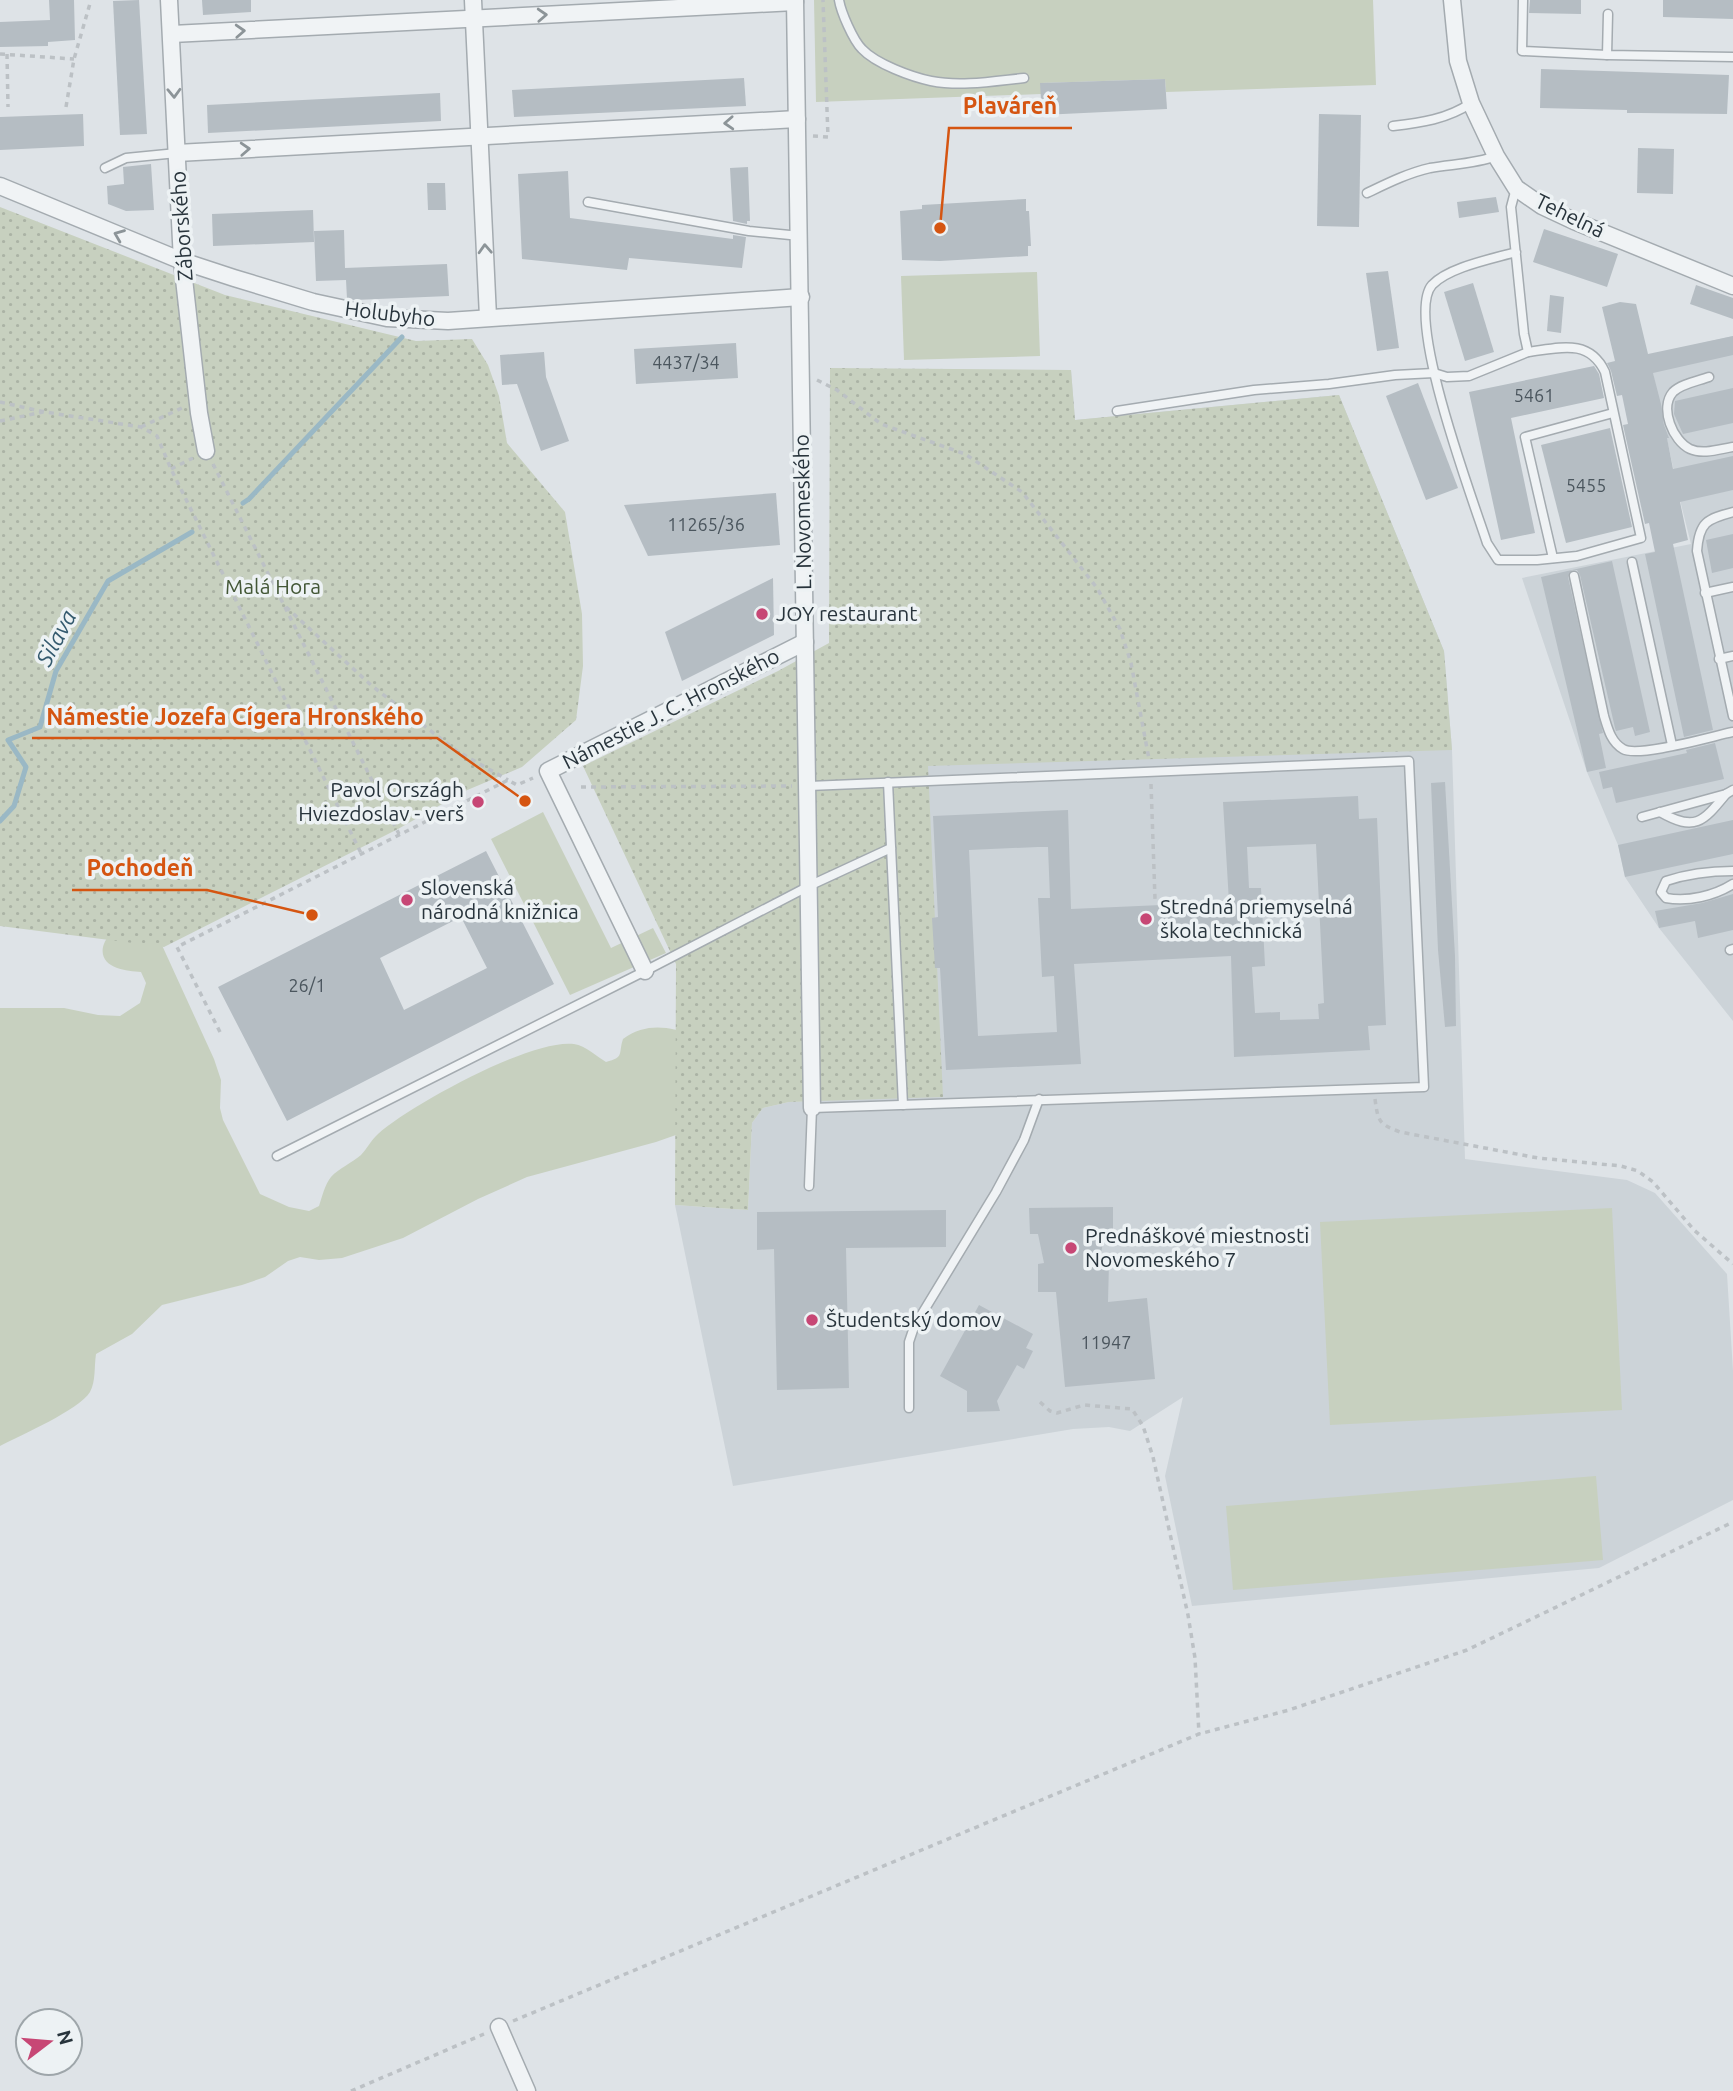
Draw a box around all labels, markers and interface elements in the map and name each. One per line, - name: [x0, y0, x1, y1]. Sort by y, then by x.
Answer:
- one-way arrow: [536, 7, 547, 22]
- one-way arrow: [235, 23, 246, 38]
- callout: Plaváreň: [949, 84, 1072, 128]
- one-way arrow: [167, 87, 182, 98]
- text: Plaváreň: [963, 93, 1057, 118]
- one-way arrow: [723, 115, 734, 130]
- one-way arrow: [240, 142, 251, 157]
- street label: Záborského: [165, 170, 197, 282]
- street label: Tehelná: [1532, 188, 1609, 242]
- one-way arrow: [114, 229, 127, 243]
- one-way arrow: [477, 243, 492, 254]
- street label: Holubyho: [343, 296, 437, 330]
- house number: 4437/34: [652, 352, 720, 372]
- house number: 5461: [1514, 385, 1554, 405]
- street label: L. Novomeského: [789, 434, 815, 590]
- house number: 5455: [1566, 475, 1606, 495]
- house number: 11265/36: [667, 514, 745, 534]
- park label: Malá Hora: [225, 574, 321, 598]
- place label: JOY restaurant: [776, 601, 918, 625]
- water label: Silava: [30, 606, 81, 671]
- marker: JOY restaurant: [754, 606, 770, 622]
- street label: Námestie J. C. Hronského: [558, 643, 783, 773]
- callout: Námestie Jozefa Cígera Hronského: [32, 694, 437, 738]
- text: Námestie Jozefa Cígera Hronského: [46, 704, 424, 729]
- place label: Pavol Országh Hviezdoslav - verš: [298, 777, 464, 825]
- marker: Pavol Országh Hviezdoslav - verš: [470, 794, 486, 810]
- callout: Pochodeň: [72, 846, 207, 890]
- text: Pochodeň: [86, 855, 194, 880]
- place label: Slovenská národná knižnica: [421, 875, 579, 923]
- marker: Slovenská národná knižnica: [399, 892, 415, 908]
- place label: Stredná priemyselná škola technická: [1160, 894, 1353, 942]
- marker: Stredná priemyselná škola technická: [1138, 911, 1154, 927]
- house number: 26/1: [288, 975, 326, 995]
- place label: Prednáškové miestnosti Novomeského 7: [1085, 1223, 1309, 1271]
- marker: Prednáškové miestnosti Novomeského 7: [1063, 1240, 1079, 1256]
- place label: Študentský domov: [826, 1307, 1001, 1331]
- marker: Študentský domov: [804, 1312, 820, 1328]
- house number: 11947: [1081, 1332, 1131, 1352]
- north arrow: [14, 2007, 84, 2077]
- text: N: [53, 2027, 78, 2047]

